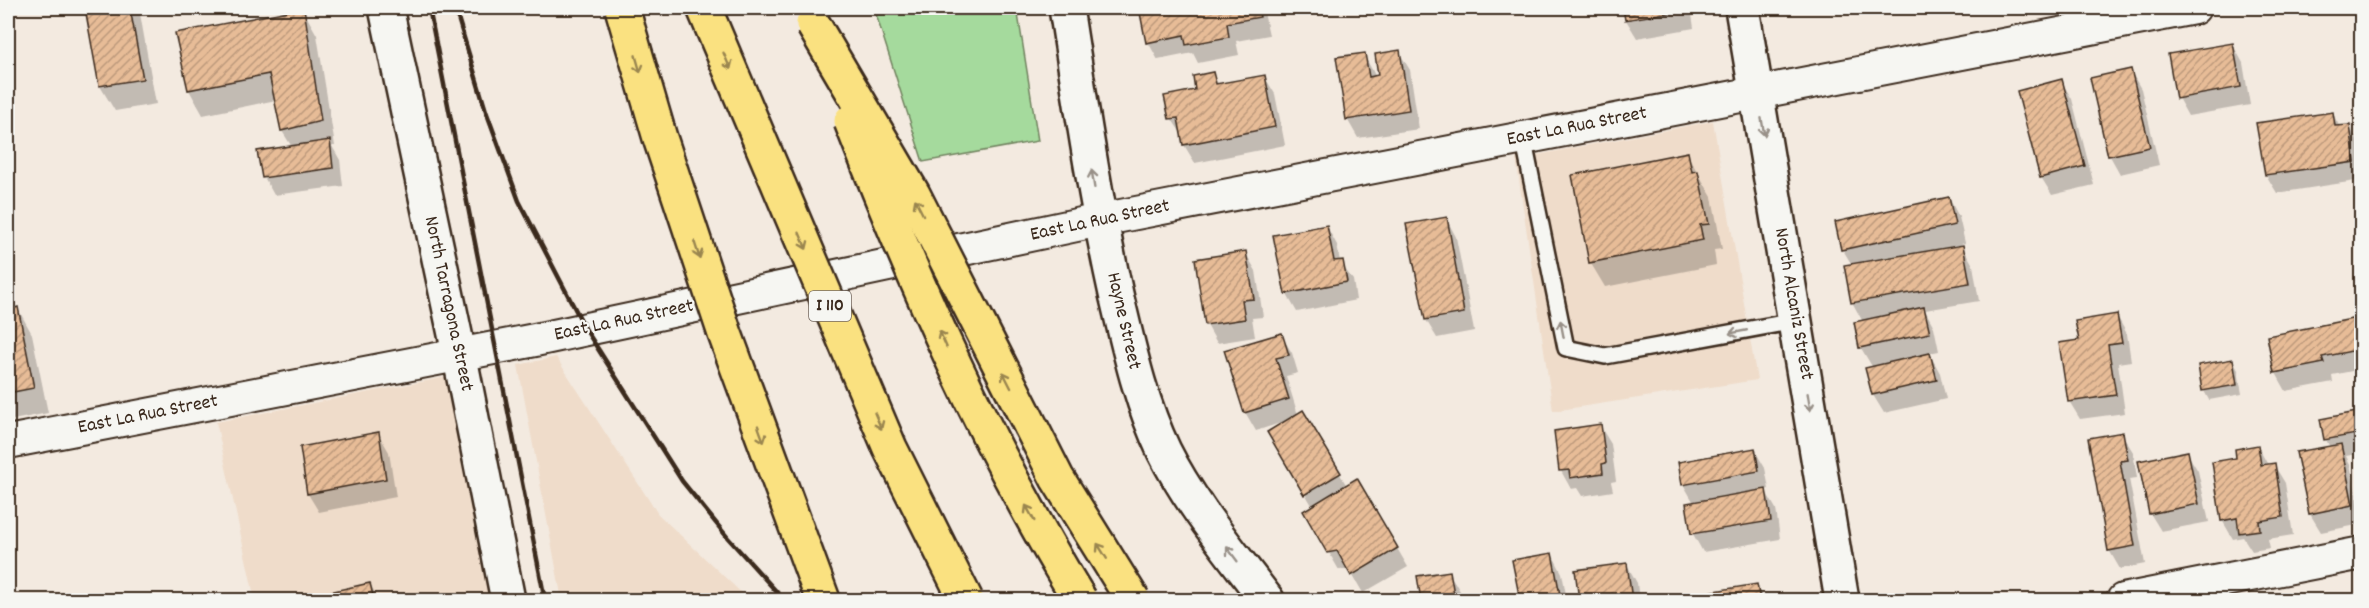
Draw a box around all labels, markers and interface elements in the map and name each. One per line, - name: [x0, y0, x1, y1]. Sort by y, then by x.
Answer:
- one-way arrow: [722, 52, 733, 70]
- one-way arrow: [633, 54, 644, 73]
- street label: East La Rua Street: [1505, 100, 1649, 154]
- one-way arrow: [1757, 117, 1768, 137]
- one-way arrow: [1087, 170, 1098, 190]
- street label: East La Rua Street: [1028, 193, 1172, 249]
- one-way arrow: [913, 198, 924, 216]
- street label: North Tarragona Street: [416, 214, 480, 394]
- street label: North Alcaniz Street: [1766, 226, 1820, 382]
- one-way arrow: [797, 232, 809, 250]
- one-way arrow: [692, 240, 703, 259]
- street label: Hayne Street: [1098, 270, 1148, 372]
- road number: I 110: [809, 291, 851, 321]
- street label: East La Rua Street: [552, 293, 696, 349]
- one-way arrow: [1556, 319, 1567, 339]
- one-way arrow: [1729, 327, 1748, 338]
- one-way arrow: [937, 330, 949, 348]
- one-way arrow: [1001, 372, 1013, 390]
- street label: East La Rua Street: [76, 388, 220, 442]
- one-way arrow: [1804, 392, 1815, 412]
- one-way arrow: [873, 411, 884, 430]
- one-way arrow: [756, 424, 767, 443]
- one-way arrow: [1024, 505, 1036, 522]
- one-way arrow: [1096, 543, 1108, 560]
- one-way arrow: [1226, 546, 1238, 562]

